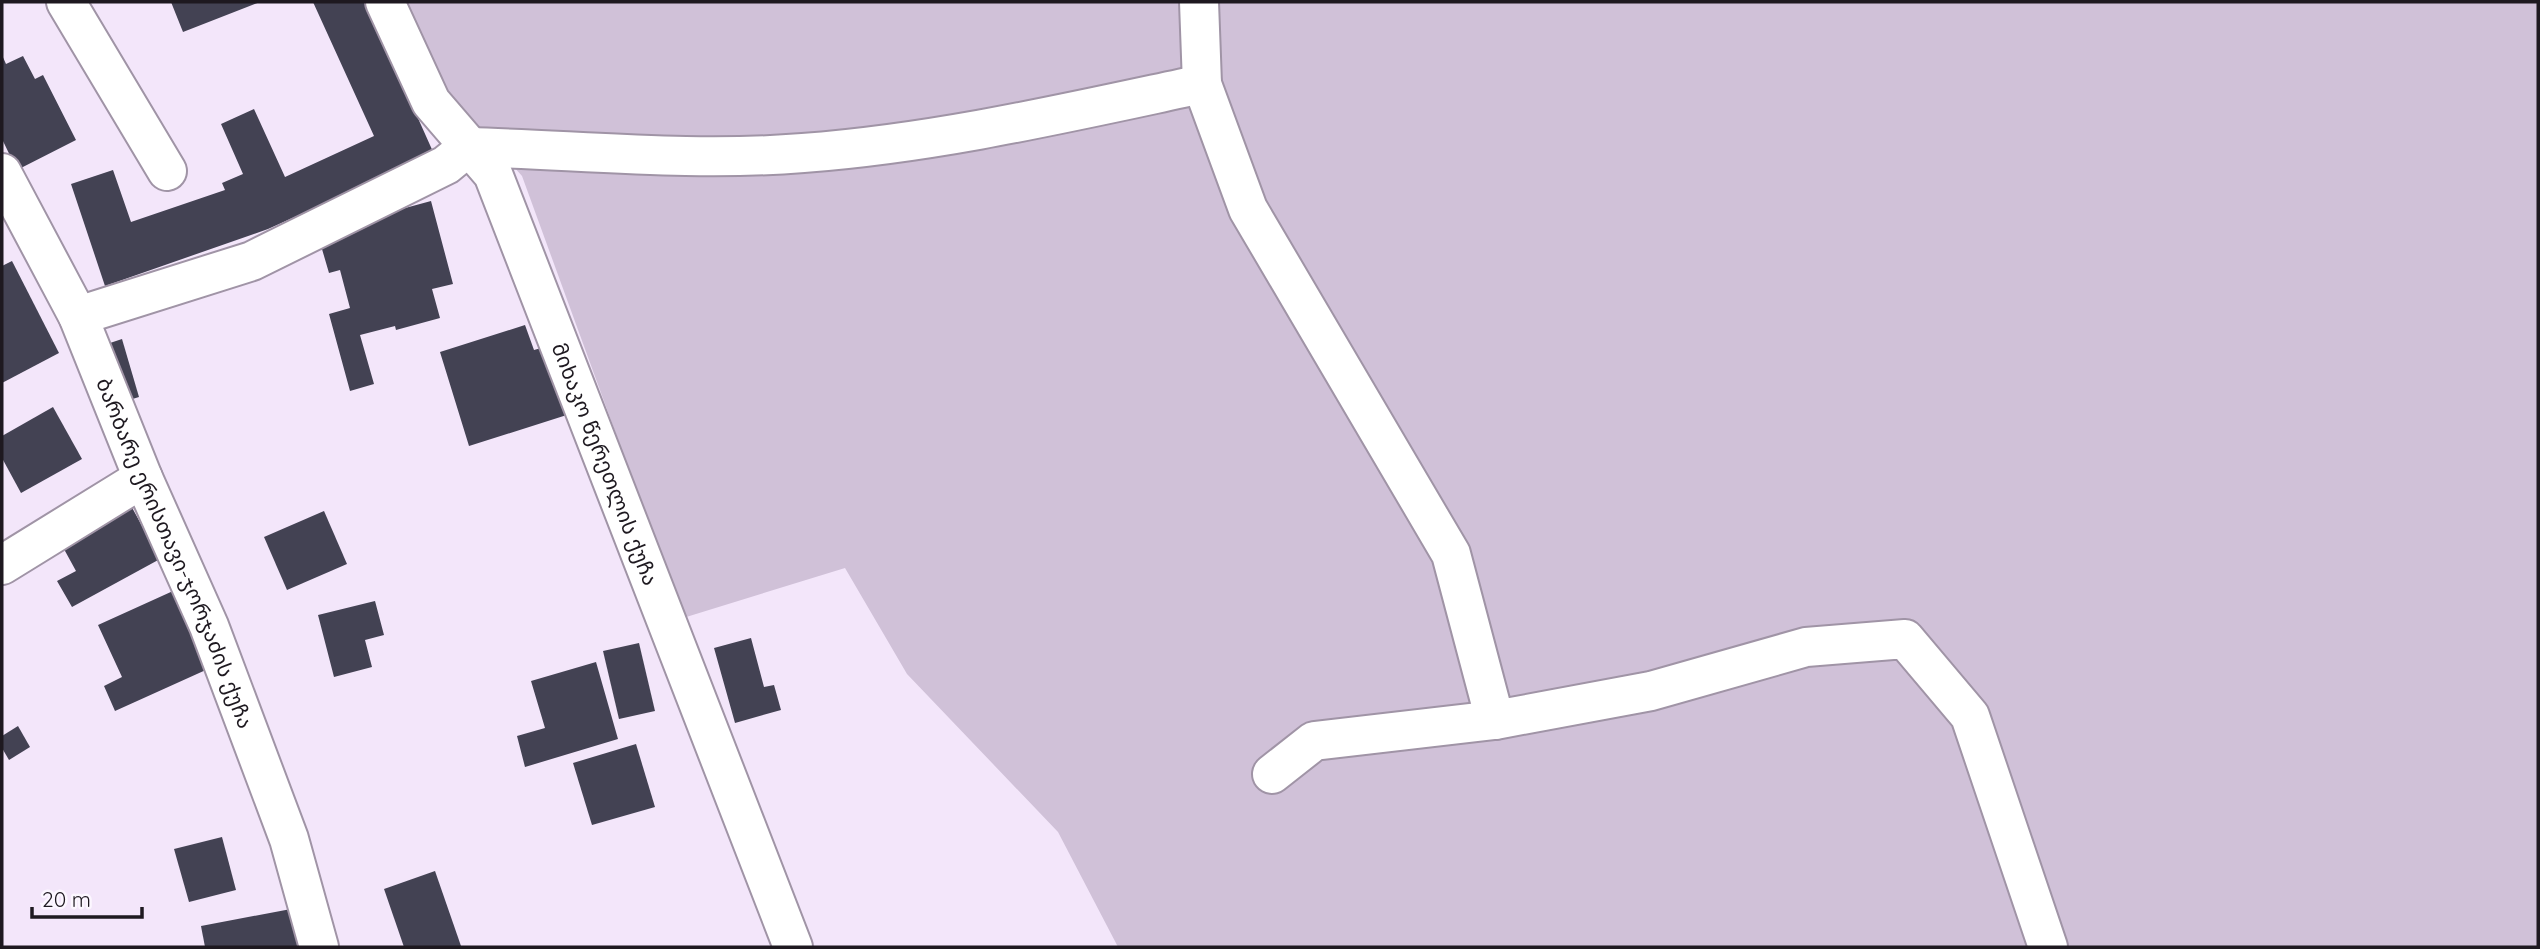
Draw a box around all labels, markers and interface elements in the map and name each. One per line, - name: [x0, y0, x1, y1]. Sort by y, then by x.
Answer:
- street label: მიხაკო წერეთლის ქუჩა: [547, 339, 664, 589]
- street label: ბარბარე ერისთავი-ჯორჯაძის ქუჩა: [91, 374, 259, 732]
- scale bar: [32, 876, 142, 920]
- text: 20 m: [42, 886, 91, 912]

